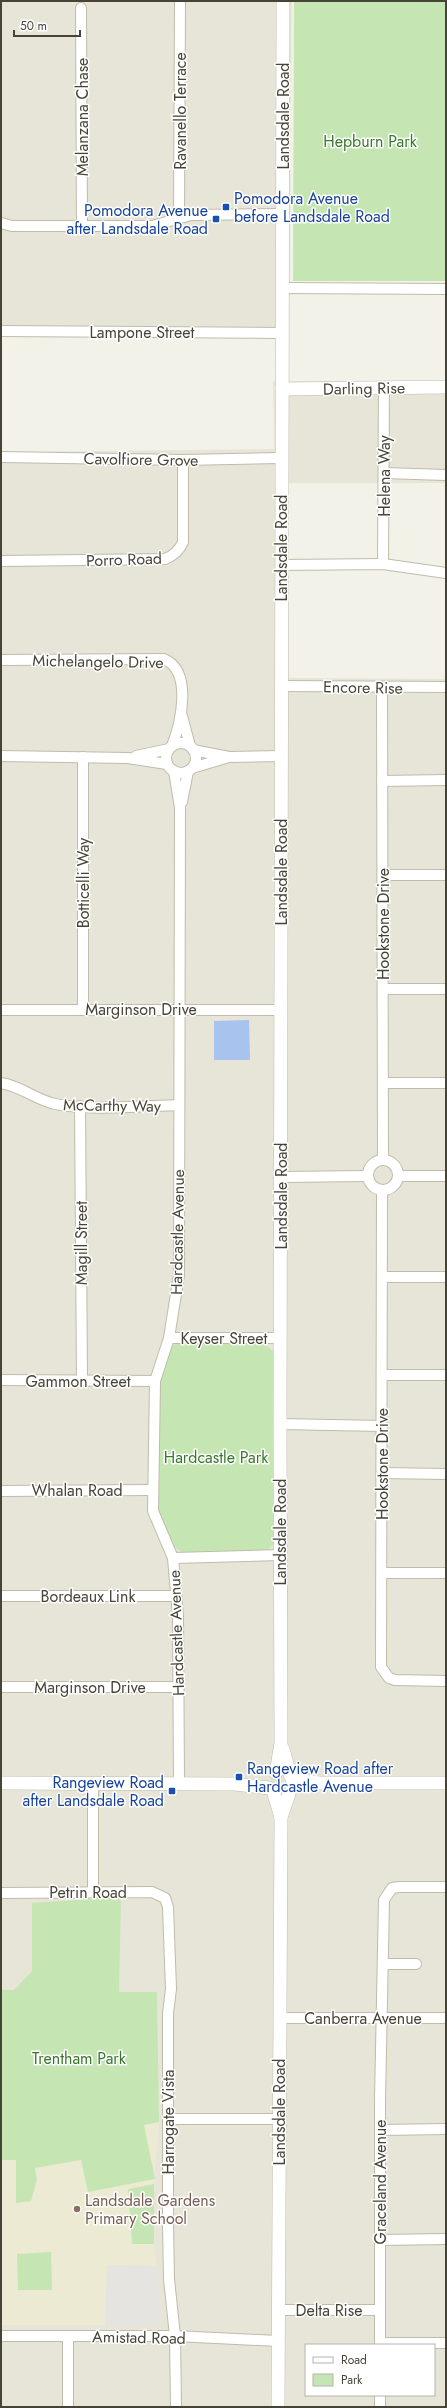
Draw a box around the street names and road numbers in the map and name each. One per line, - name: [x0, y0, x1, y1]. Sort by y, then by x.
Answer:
- street label: Ravanello Terrace: [169, 52, 192, 170]
- street label: Melanzana Chase: [71, 58, 94, 176]
- street label: Landsdale Road: [272, 63, 295, 169]
- street label: Lampone Street: [90, 321, 195, 344]
- street label: Darling Rise: [323, 376, 405, 401]
- street label: Helena Way: [373, 434, 396, 517]
- street label: Cavolfiore Grove: [83, 447, 199, 472]
- street label: Landsdale Road: [270, 495, 293, 601]
- street label: Porro Road: [86, 547, 162, 572]
- street label: Michelangelo Drive: [32, 649, 164, 674]
- street label: Encore Rise: [323, 675, 403, 700]
- street label: Landsdale Road: [270, 819, 293, 925]
- street label: Botticelli Way: [72, 837, 95, 928]
- street label: Hookstone Drive: [372, 868, 395, 980]
- street label: Marginson Drive: [85, 998, 197, 1021]
- street label: McCarthy Way: [63, 1093, 162, 1118]
- street label: Landsdale Road: [270, 1143, 293, 1249]
- street label: Hardcastle Avenue: [165, 1169, 190, 1295]
- street label: Magill Street: [70, 1201, 93, 1285]
- street label: Keyser Street: [181, 1327, 268, 1350]
- street label: Gammon Street: [25, 1370, 131, 1393]
- street label: Hookstone Drive: [371, 1408, 394, 1520]
- street label: Whalan Road: [31, 1479, 123, 1502]
- street label: Landsdale Road: [269, 1479, 292, 1585]
- street label: Hardcastle Avenue: [163, 1570, 190, 1696]
- street label: Bordeaux Link: [41, 1585, 136, 1608]
- street label: Marginson Drive: [34, 1676, 146, 1699]
- street label: Petrin Road: [49, 1881, 127, 1904]
- street label: Canberra Avenue: [304, 2007, 422, 2030]
- street label: Landsdale Road: [268, 2059, 291, 2165]
- street label: Harrogate Vista: [157, 2069, 180, 2175]
- street label: Graceland Avenue: [369, 2119, 392, 2245]
- street label: Delta Rise: [296, 2299, 362, 2322]
- street label: Amistad Road: [92, 2325, 186, 2350]

